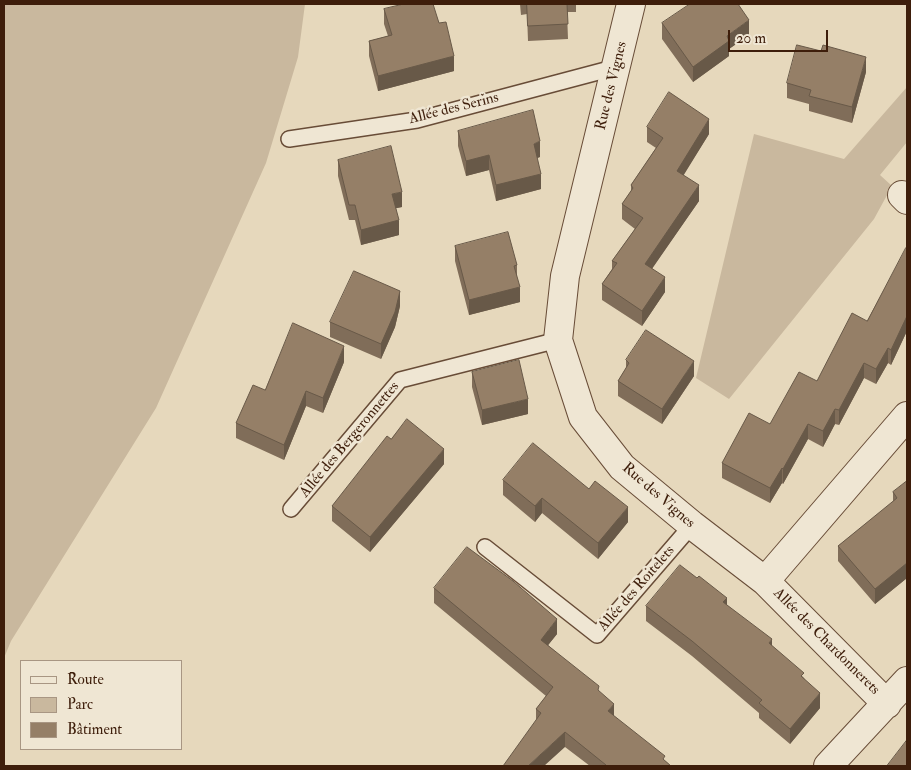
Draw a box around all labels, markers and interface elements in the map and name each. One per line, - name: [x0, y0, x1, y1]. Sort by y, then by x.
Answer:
- scale bar: [731, 20, 831, 52]
- text: 20 m: [736, 29, 766, 48]
- street label: Rue des Vignes: [592, 40, 632, 132]
- street label: Allée des Serins: [407, 89, 501, 129]
- street label: Allée des Bergeronnettes: [296, 378, 404, 502]
- street label: Rue des Vignes: [618, 459, 698, 533]
- street label: Allée des Roitelets: [595, 542, 679, 636]
- street label: Allée des Chardonnerets: [769, 585, 883, 699]
- legend: [20, 660, 182, 750]
- text: Route: [67, 670, 104, 689]
- text: Parc: [67, 695, 93, 714]
- text: Bâtiment: [67, 720, 122, 739]

